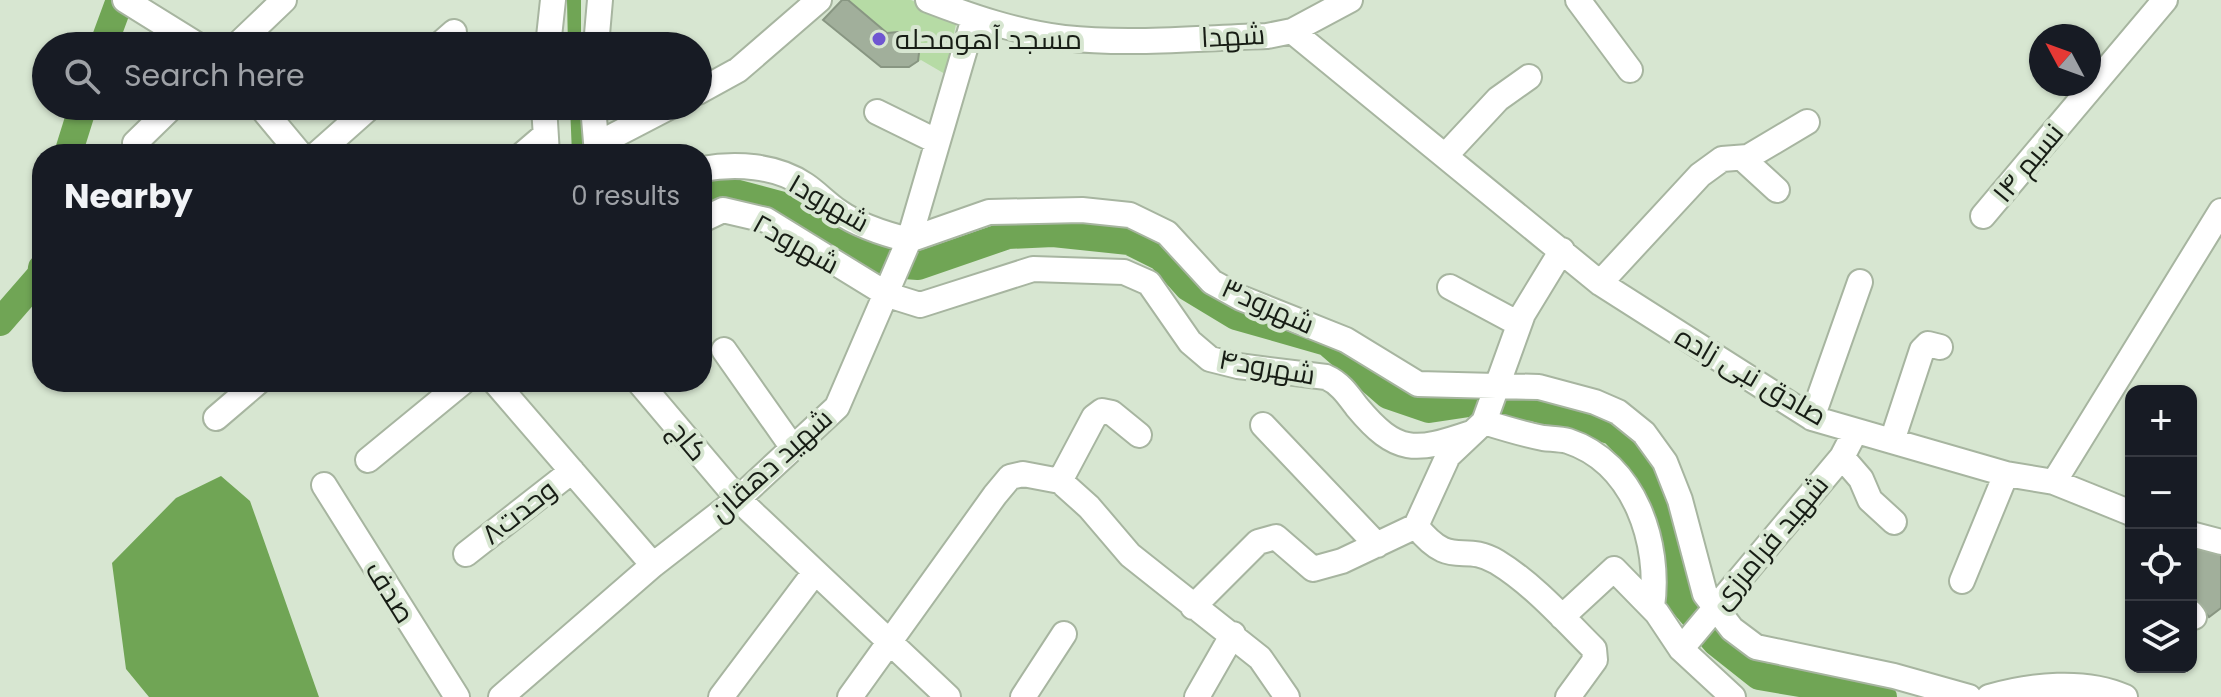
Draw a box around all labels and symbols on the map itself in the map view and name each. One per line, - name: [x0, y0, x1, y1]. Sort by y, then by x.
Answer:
- street label: شهدا: [1200, 15, 1266, 57]
- place label: مسجد آهومحله: [895, 20, 1082, 59]
- north arrow: [2029, 24, 2101, 96]
- marker: مسجد آهومحله: [870, 30, 888, 48]
- street label: نسیم ۱۴: [1983, 115, 2073, 211]
- street label: شهرود۱: [781, 164, 877, 242]
- street label: شهرود۲: [746, 204, 846, 284]
- street label: شهرود۳: [1215, 268, 1321, 344]
- street label: صادق نبی زاده: [1668, 317, 1834, 435]
- street label: شهرود۴: [1216, 339, 1318, 395]
- street label: شهید دهقان: [701, 399, 841, 531]
- street label: کاج: [660, 412, 716, 470]
- street label: شهید فرامرزی: [1702, 467, 1838, 617]
- street label: وحدت۸: [473, 470, 565, 554]
- street label: صدف: [356, 553, 424, 631]

